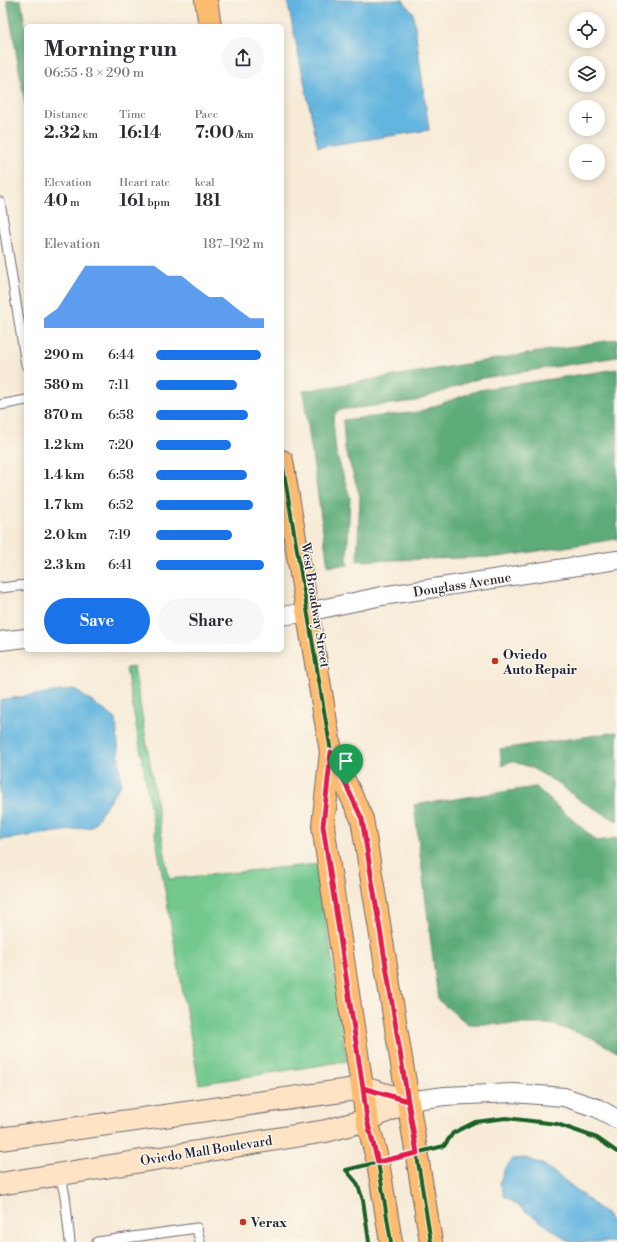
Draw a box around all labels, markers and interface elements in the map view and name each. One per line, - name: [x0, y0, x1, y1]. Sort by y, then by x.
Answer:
- map controls: [569, 12, 605, 180]
- button: locate: [569, 12, 605, 48]
- text: Morning run: [44, 36, 177, 63]
- button: share: [222, 37, 264, 79]
- button: layers: [569, 56, 605, 92]
- text: 06:55 · 8 × 290 m: [44, 65, 144, 81]
- button: +: [569, 100, 605, 136]
- text: Distance: [44, 108, 88, 122]
- text: Time: [119, 108, 146, 122]
- text: Pace: [195, 108, 218, 122]
- text: 2.32: [44, 122, 80, 144]
- text: 16:14: [119, 122, 161, 144]
- text: 7:00: [195, 122, 234, 144]
- text: km: [80, 128, 98, 142]
- text: /km: [234, 128, 254, 142]
- button: −: [569, 144, 605, 180]
- text: Elevation: [44, 176, 92, 190]
- text: Heart rate: [119, 176, 170, 190]
- text: kcal: [195, 176, 215, 190]
- text: 40: [44, 190, 68, 212]
- text: 161: [119, 190, 145, 212]
- text: 181: [195, 190, 221, 212]
- text: m: [68, 196, 80, 210]
- text: bpm: [145, 196, 170, 210]
- text: Elevation: [44, 236, 100, 252]
- text: 187–192 m: [203, 236, 264, 252]
- text: 290 m: [44, 347, 84, 363]
- text: 6:44: [108, 347, 135, 363]
- text: 580 m: [44, 377, 84, 393]
- text: 7:11: [108, 377, 129, 393]
- text: 870 m: [44, 407, 83, 423]
- text: 6:58: [108, 407, 134, 423]
- text: 1.2 km: [44, 437, 84, 453]
- text: 7:20: [108, 437, 134, 453]
- text: 1.4 km: [44, 467, 85, 483]
- text: 6:58: [108, 467, 134, 483]
- text: 1.7 km: [44, 497, 84, 513]
- text: 6:52: [108, 497, 133, 513]
- text: 2.0 km: [44, 527, 87, 543]
- text: 7:19: [108, 527, 131, 543]
- street label: West Broadway Street: [297, 540, 333, 669]
- text: 2.3 km: [44, 557, 85, 573]
- text: 6:41: [108, 557, 132, 573]
- street label: Douglass Avenue: [412, 569, 513, 601]
- button: Save: [44, 598, 150, 644]
- button: Share: [158, 598, 264, 644]
- place label: Oviedo Auto Repair: [502, 647, 578, 678]
- marker: Oviedo Auto Repair: [490, 656, 500, 666]
- pin: [329, 744, 363, 785]
- icon: arrive: [335, 750, 357, 772]
- street label: Oviedo Mall Boulevard: [139, 1133, 274, 1169]
- place label: Verax: [250, 1215, 287, 1231]
- marker: Verax: [238, 1217, 248, 1227]

